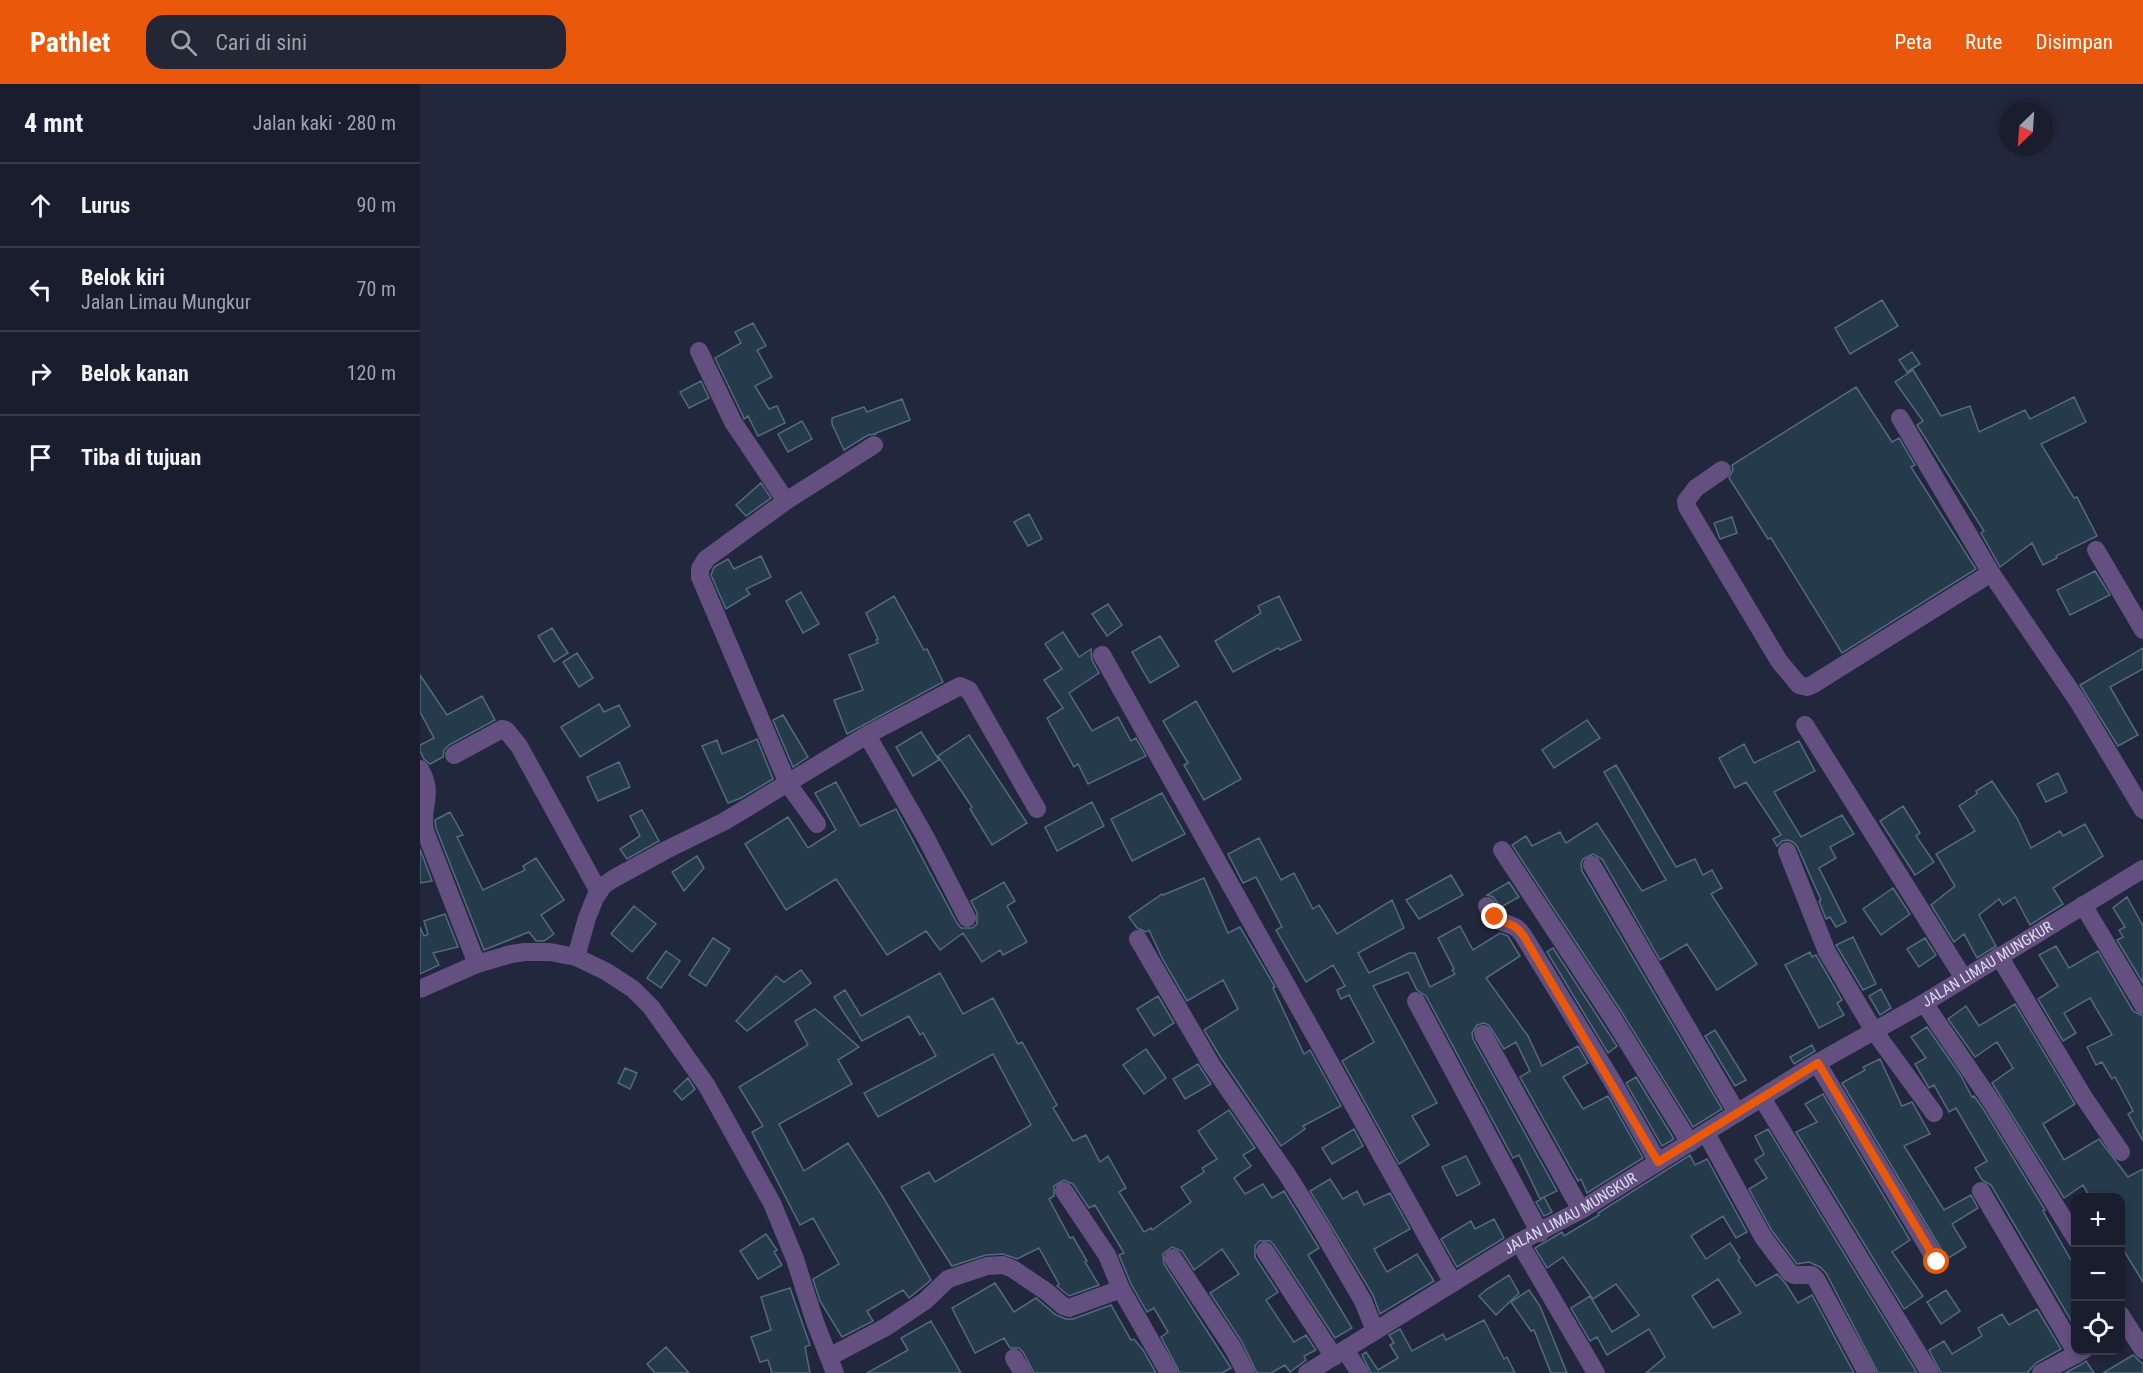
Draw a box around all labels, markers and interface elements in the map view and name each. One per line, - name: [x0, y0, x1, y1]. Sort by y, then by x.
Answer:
- search box: [146, 15, 566, 69]
- text: Pathlet: [30, 26, 110, 59]
- icon: search: [167, 26, 200, 59]
- text: Cari di sini: [215, 30, 307, 55]
- text: Peta: [1894, 30, 1932, 54]
- text: Rute: [1965, 30, 2002, 54]
- text: Disimpan: [2035, 30, 2113, 54]
- north arrow: [1999, 102, 2053, 156]
- text: 4 mnt: [24, 108, 83, 138]
- text: Jalan kaki · 280 m: [253, 111, 396, 135]
- icon: ahead: [24, 189, 57, 222]
- text: Lurus: [81, 193, 130, 218]
- text: 90 m: [357, 193, 396, 217]
- text: Belok kiri: [81, 265, 165, 290]
- icon: left: [24, 273, 57, 306]
- text: 70 m: [357, 277, 396, 301]
- text: Jalan Limau Mungkur: [81, 290, 251, 314]
- icon: right: [24, 357, 57, 390]
- text: Belok kanan: [81, 361, 189, 386]
- text: 120 m: [347, 361, 396, 385]
- icon: arrive: [24, 441, 57, 474]
- text: Tiba di tujuan: [81, 445, 201, 470]
- route end: [1481, 903, 1507, 929]
- street label: JALAN LIMAU MUNGKUR: [1919, 917, 2056, 1011]
- street label: JALAN LIMAU MUNGKUR: [1501, 1169, 1640, 1258]
- map controls: [2071, 1193, 2125, 1355]
- button: +: [2071, 1193, 2125, 1247]
- button: −: [2071, 1247, 2125, 1301]
- route start: [1923, 1248, 1949, 1274]
- button: locate: [2071, 1301, 2125, 1355]

